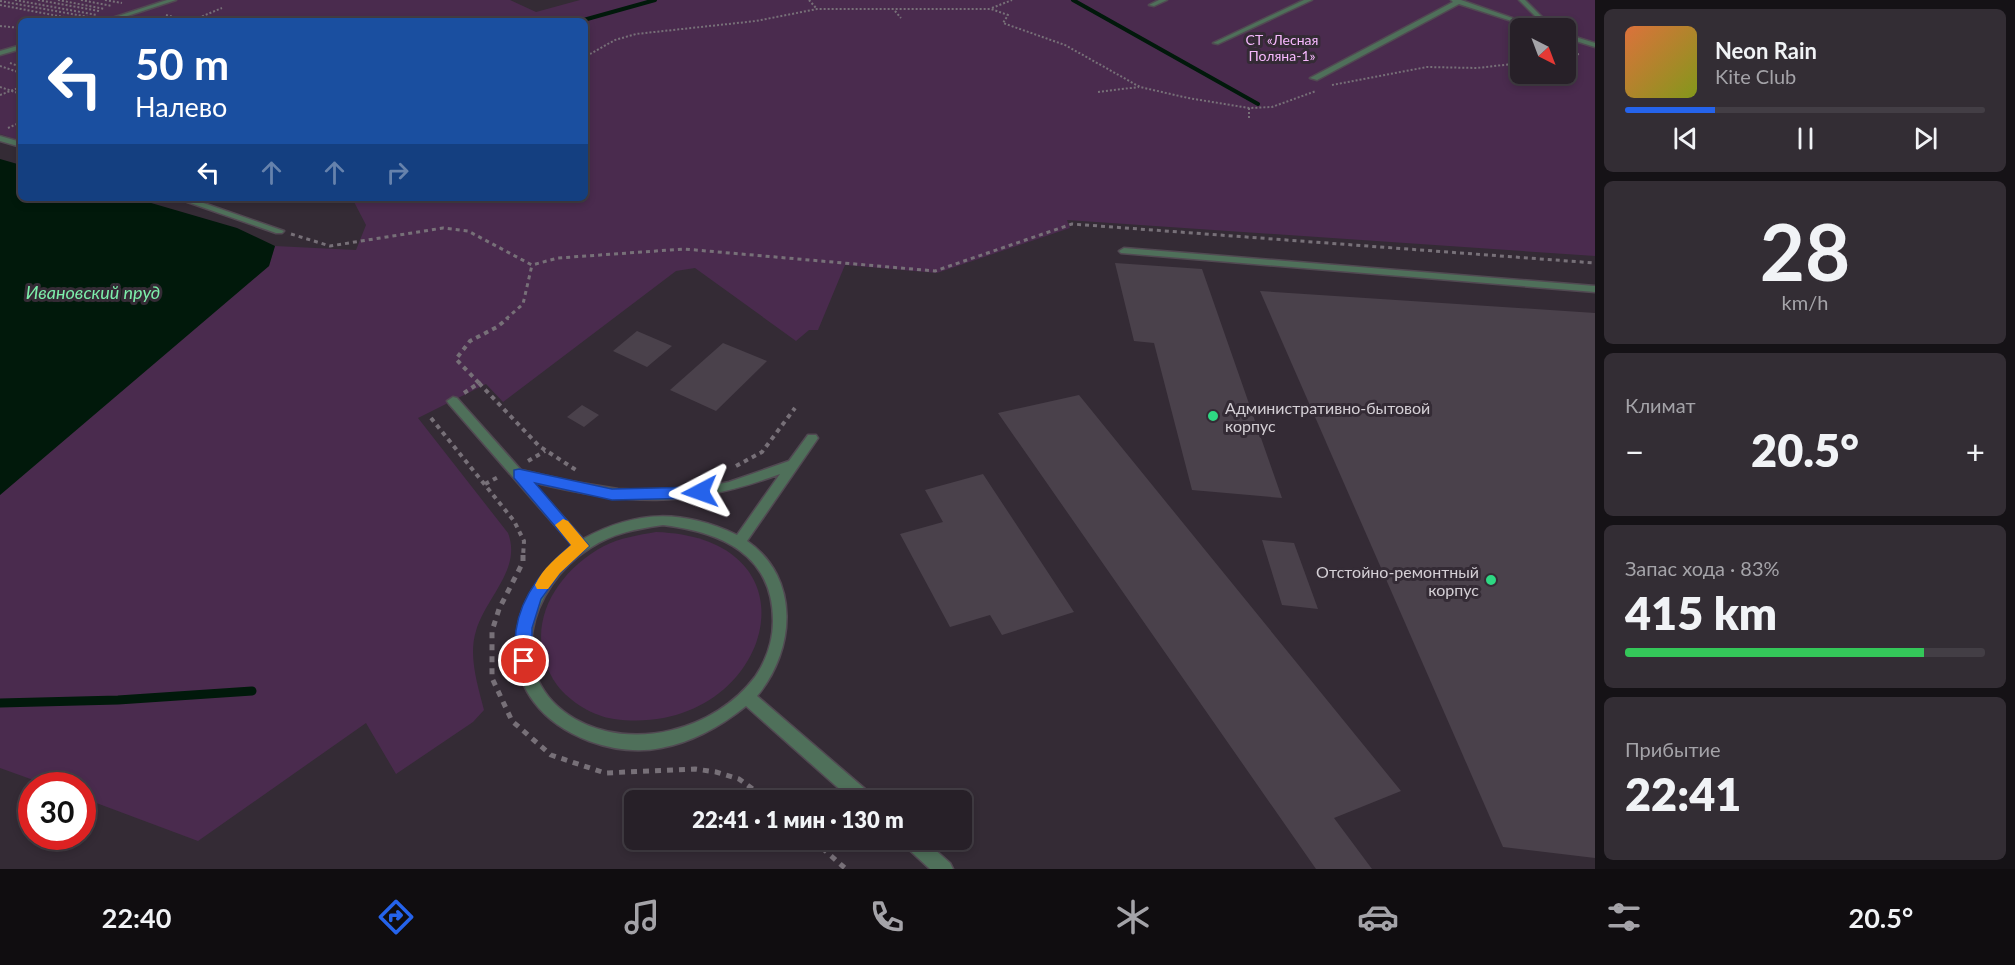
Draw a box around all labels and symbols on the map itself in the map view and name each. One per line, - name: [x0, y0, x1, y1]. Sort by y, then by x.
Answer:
- north arrow: [1510, 18, 1576, 84]
- park label: СТ «Лесная Поляна-1»: [1246, 31, 1318, 64]
- water label: Ивановский пруд: [26, 281, 160, 303]
- place label: Административно-бытовой корпус: [1225, 398, 1430, 435]
- marker: Административно-бытовой корпус: [1206, 409, 1220, 423]
- position arrow: [668, 460, 732, 524]
- place label: Отстойно-ремонтный корпус: [1316, 562, 1479, 599]
- marker: Отстойно-ремонтный корпус: [1484, 573, 1498, 587]
- pin: [498, 635, 549, 686]
- speed limit sign: 30: [18, 772, 96, 850]

